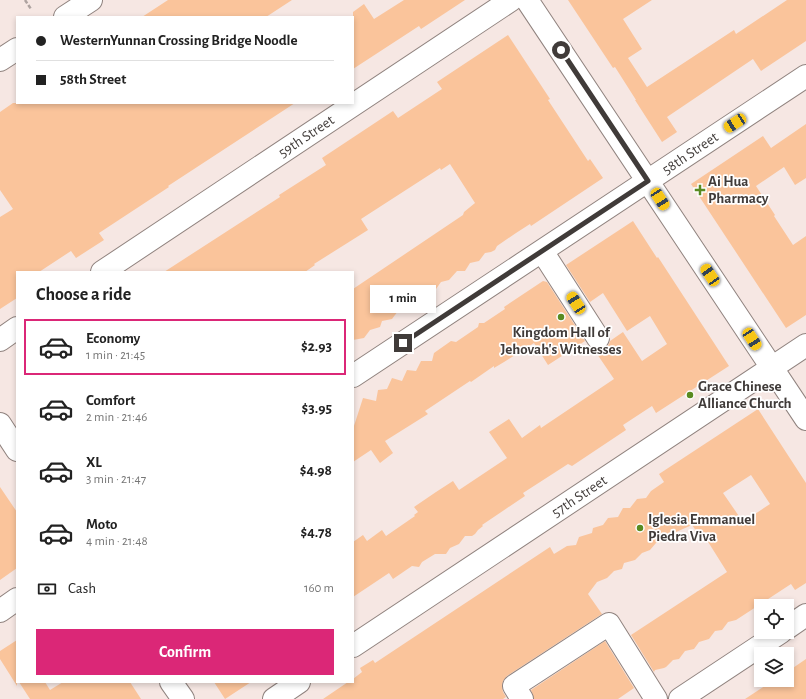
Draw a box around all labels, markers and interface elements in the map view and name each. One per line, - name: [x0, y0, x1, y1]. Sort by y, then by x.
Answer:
- text: WesternYunnan Crossing Bridge Noodle: [60, 33, 298, 48]
- route start: [552, 41, 570, 59]
- text: 58th Street: [60, 72, 126, 87]
- car: [722, 111, 748, 135]
- street label: 59th Street: [276, 112, 337, 160]
- street label: 58th Street: [660, 129, 721, 177]
- place label: Ai Hua Pharmacy: [708, 174, 769, 206]
- marker: Ai Hua Pharmacy: [695, 185, 705, 195]
- car: [648, 186, 672, 212]
- car: [698, 262, 722, 288]
- callout: 1 min: [370, 285, 436, 313]
- text: Choose a ride: [36, 286, 131, 304]
- car: [564, 290, 588, 316]
- text: 1 min: [389, 292, 417, 305]
- marker: Kingdom Hall of Jehovah's Witnesses: [556, 312, 566, 322]
- place label: Kingdom Hall of Jehovah's Witnesses: [501, 325, 622, 357]
- car: [740, 326, 764, 352]
- icon: car: [38, 329, 74, 365]
- text: Economy: [86, 331, 140, 346]
- route end: [394, 334, 412, 352]
- text: $2.93: [301, 339, 332, 354]
- text: 1 min · 21:45: [86, 349, 145, 362]
- place label: Grace Chinese Alliance Church: [698, 379, 792, 411]
- marker: Grace Chinese Alliance Church: [685, 390, 695, 400]
- icon: car: [38, 391, 74, 427]
- text: Comfort: [86, 393, 135, 408]
- text: $3.95: [302, 401, 332, 416]
- text: 2 min · 21:46: [86, 411, 147, 424]
- icon: car: [38, 453, 74, 489]
- text: XL: [86, 455, 102, 470]
- text: $4.98: [300, 463, 332, 478]
- street label: 57th Street: [549, 472, 610, 520]
- text: 3 min · 21:47: [86, 473, 146, 486]
- place label: Iglesia Emmanuel Piedra Viva: [648, 512, 755, 544]
- icon: car: [38, 515, 74, 551]
- text: Moto: [86, 517, 118, 532]
- marker: Iglesia Emmanuel Piedra Viva: [635, 523, 645, 533]
- text: $4.78: [300, 525, 332, 540]
- text: 4 min · 21:48: [86, 535, 148, 548]
- icon: cash: [36, 578, 58, 600]
- text: Cash: [68, 581, 96, 596]
- text: 160 m: [304, 582, 334, 595]
- map controls: [754, 599, 794, 687]
- button: locate: [754, 599, 794, 639]
- button: Confirm: [36, 629, 334, 675]
- button: layers: [754, 647, 794, 687]

